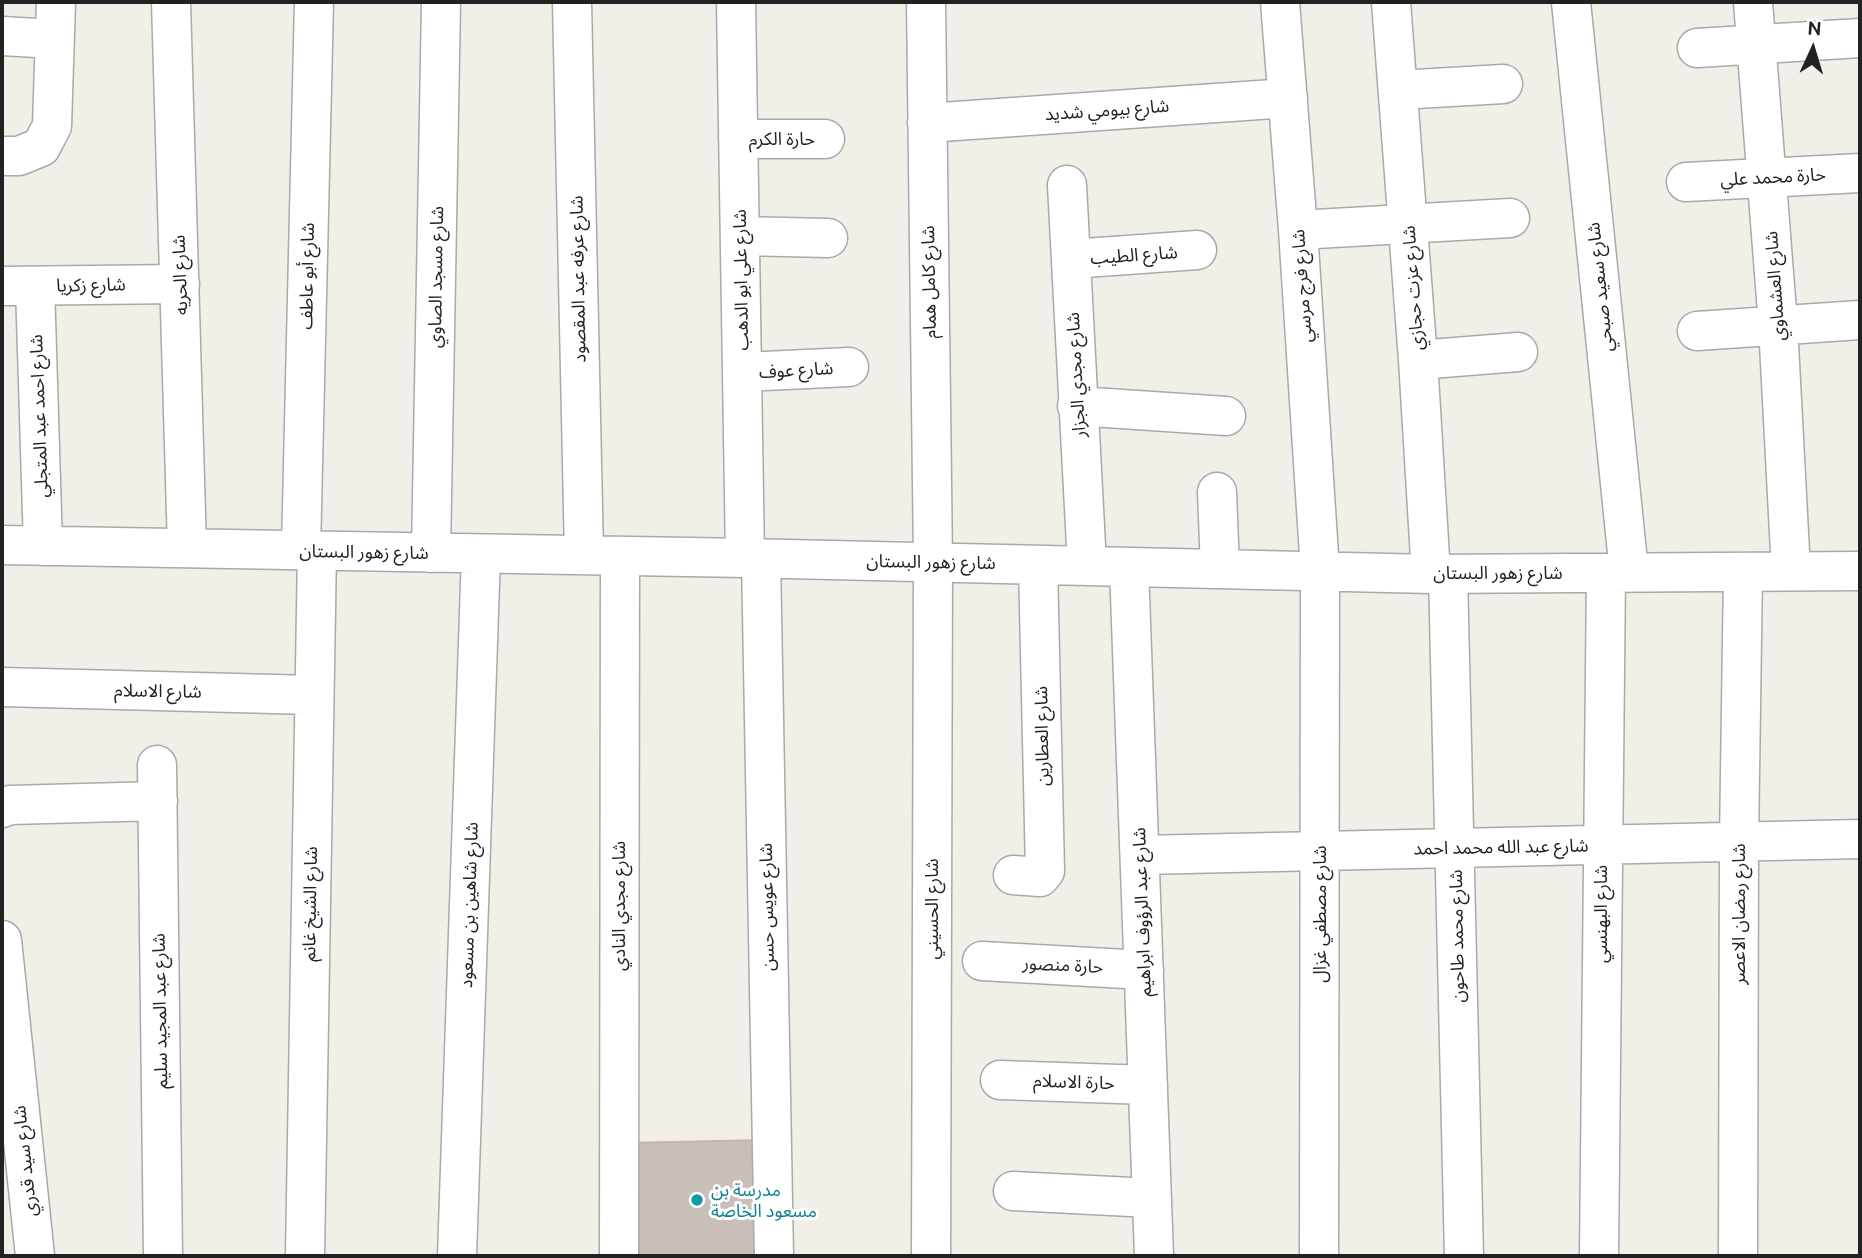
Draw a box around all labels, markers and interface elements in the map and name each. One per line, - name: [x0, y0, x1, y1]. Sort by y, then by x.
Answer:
- north arrow: [1778, 14, 1848, 84]
- text: N: [1807, 17, 1822, 40]
- street label: شارع بيومي شديد: [1044, 95, 1170, 125]
- street label: حارة الكرم: [749, 128, 815, 150]
- street label: حارة محمد علي: [1720, 163, 1826, 191]
- street label: شارع عرفه عبد المقصود: [566, 195, 590, 363]
- street label: شارع مسجد الصاوي: [424, 206, 448, 348]
- street label: شارع علي ابو الدهب: [729, 209, 753, 351]
- street label: شارع سعيد صبحي: [1582, 221, 1618, 353]
- street label: شارع أبو عاطف: [295, 222, 319, 330]
- street label: شارع كامل همام: [917, 225, 941, 339]
- street label: شارع عزت حجازي: [1398, 225, 1428, 351]
- street label: شارع فرج مرسي: [1287, 229, 1317, 343]
- street label: شارع العشماوي: [1760, 230, 1790, 342]
- street label: شارع الحريه: [168, 234, 192, 316]
- street label: شارع الطيب: [1090, 241, 1178, 269]
- street label: شارع زكريا: [56, 274, 126, 296]
- street label: شارع مجدي الجزار: [1062, 312, 1090, 438]
- street label: شارع احمد عبد المتجلي: [25, 334, 53, 498]
- street label: شارع عوف: [758, 357, 834, 383]
- street label: شارع زهور البستان: [299, 540, 429, 564]
- street label: شارع زهور البستان: [866, 550, 996, 574]
- street label: شارع زهور البستان: [1433, 562, 1563, 584]
- street label: شارع الاسلام: [114, 679, 202, 703]
- street label: شارع العطارين: [1030, 686, 1054, 786]
- street label: شارع شاهين بن مسعود: [455, 822, 483, 988]
- street label: شارع عبد الرؤوف ابراهيم: [1128, 827, 1156, 997]
- street label: شارع عبد الله محمد احمد: [1413, 835, 1589, 859]
- street label: شارع مجدي النادي: [608, 841, 630, 971]
- street label: شارع عويس حسن: [755, 843, 779, 971]
- street label: شارع رمضان الاعصر: [1728, 843, 1750, 985]
- street label: شارع مصطفي غزال: [1309, 845, 1331, 983]
- street label: شارع الشيخ غانم: [298, 846, 322, 962]
- street label: شارع الحسيني: [921, 858, 943, 960]
- street label: شارع البهنسي: [1590, 865, 1612, 963]
- street label: شارع محمد طاحون: [1445, 869, 1469, 1003]
- street label: شارع عبد المجيد سليم: [148, 933, 172, 1089]
- street label: حارة منصور: [1022, 952, 1104, 978]
- street label: حارة الاسلام: [1033, 1070, 1115, 1094]
- street label: شارع سيد قدري: [8, 1104, 42, 1218]
- place label: مدرسة بن مسعود الخاصة: [711, 1179, 817, 1222]
- marker: مدرسة بن مسعود الخاصة: [689, 1192, 705, 1208]

